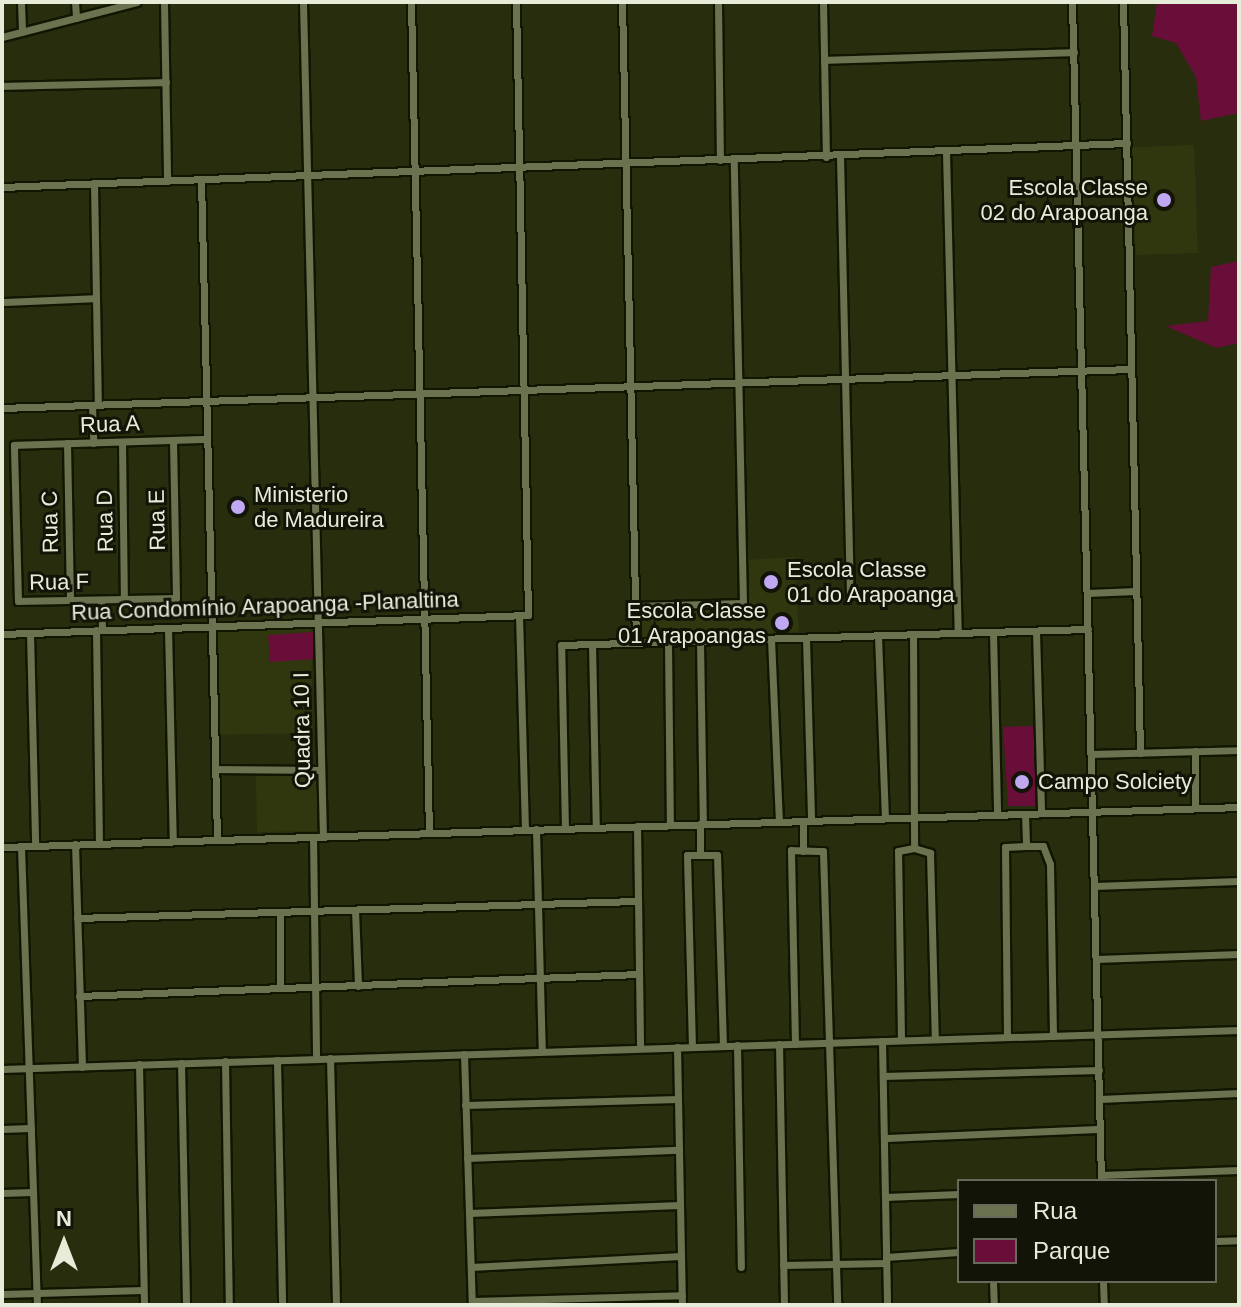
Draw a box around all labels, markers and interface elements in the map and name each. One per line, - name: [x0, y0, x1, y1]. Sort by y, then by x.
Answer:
- place label: Escola Classe 02 do Arapoanga: [979, 174, 1148, 226]
- marker: Escola Classe 02 do Arapoanga: [1155, 191, 1173, 209]
- street label: Rua A: [79, 410, 141, 438]
- place label: Ministerio de Madureira: [254, 481, 384, 532]
- street label: Rua E: [143, 489, 171, 551]
- street label: Rua D: [91, 490, 119, 552]
- street label: Rua C: [36, 491, 64, 553]
- marker: Ministerio de Madureira: [229, 498, 247, 516]
- place label: Escola Classe 01 do Arapoanga: [787, 556, 956, 608]
- street label: Rua F: [29, 568, 89, 596]
- marker: Escola Classe 01 do Arapoanga: [762, 573, 780, 591]
- street label: Rua Condomínio Arapoanga -Planaltina: [70, 586, 460, 626]
- place label: Escola Classe 01 Arapoangas: [617, 597, 766, 648]
- marker: Escola Classe 01 Arapoangas: [773, 614, 791, 632]
- street label: Quadra 10 I: [288, 672, 316, 788]
- place label: Campo Solciety: [1038, 769, 1192, 795]
- marker: Campo Solciety: [1013, 773, 1031, 791]
- legend: [957, 1179, 1217, 1283]
- text: Rua: [1033, 1197, 1077, 1224]
- north arrow: [24, 1203, 104, 1283]
- text: N: [56, 1206, 72, 1231]
- text: Parque: [1033, 1237, 1110, 1264]

